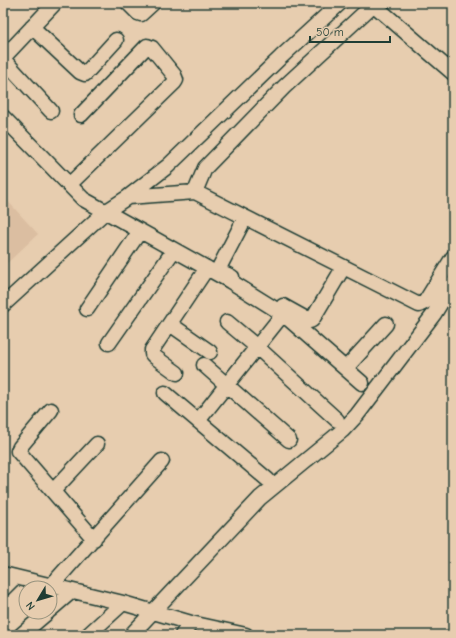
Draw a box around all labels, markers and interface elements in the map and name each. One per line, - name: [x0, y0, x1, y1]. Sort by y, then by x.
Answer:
- scale bar: [310, 18, 390, 44]
- text: 50 m: [316, 25, 344, 39]
- north arrow: [18, 580, 58, 620]
- text: N: [23, 599, 38, 613]

